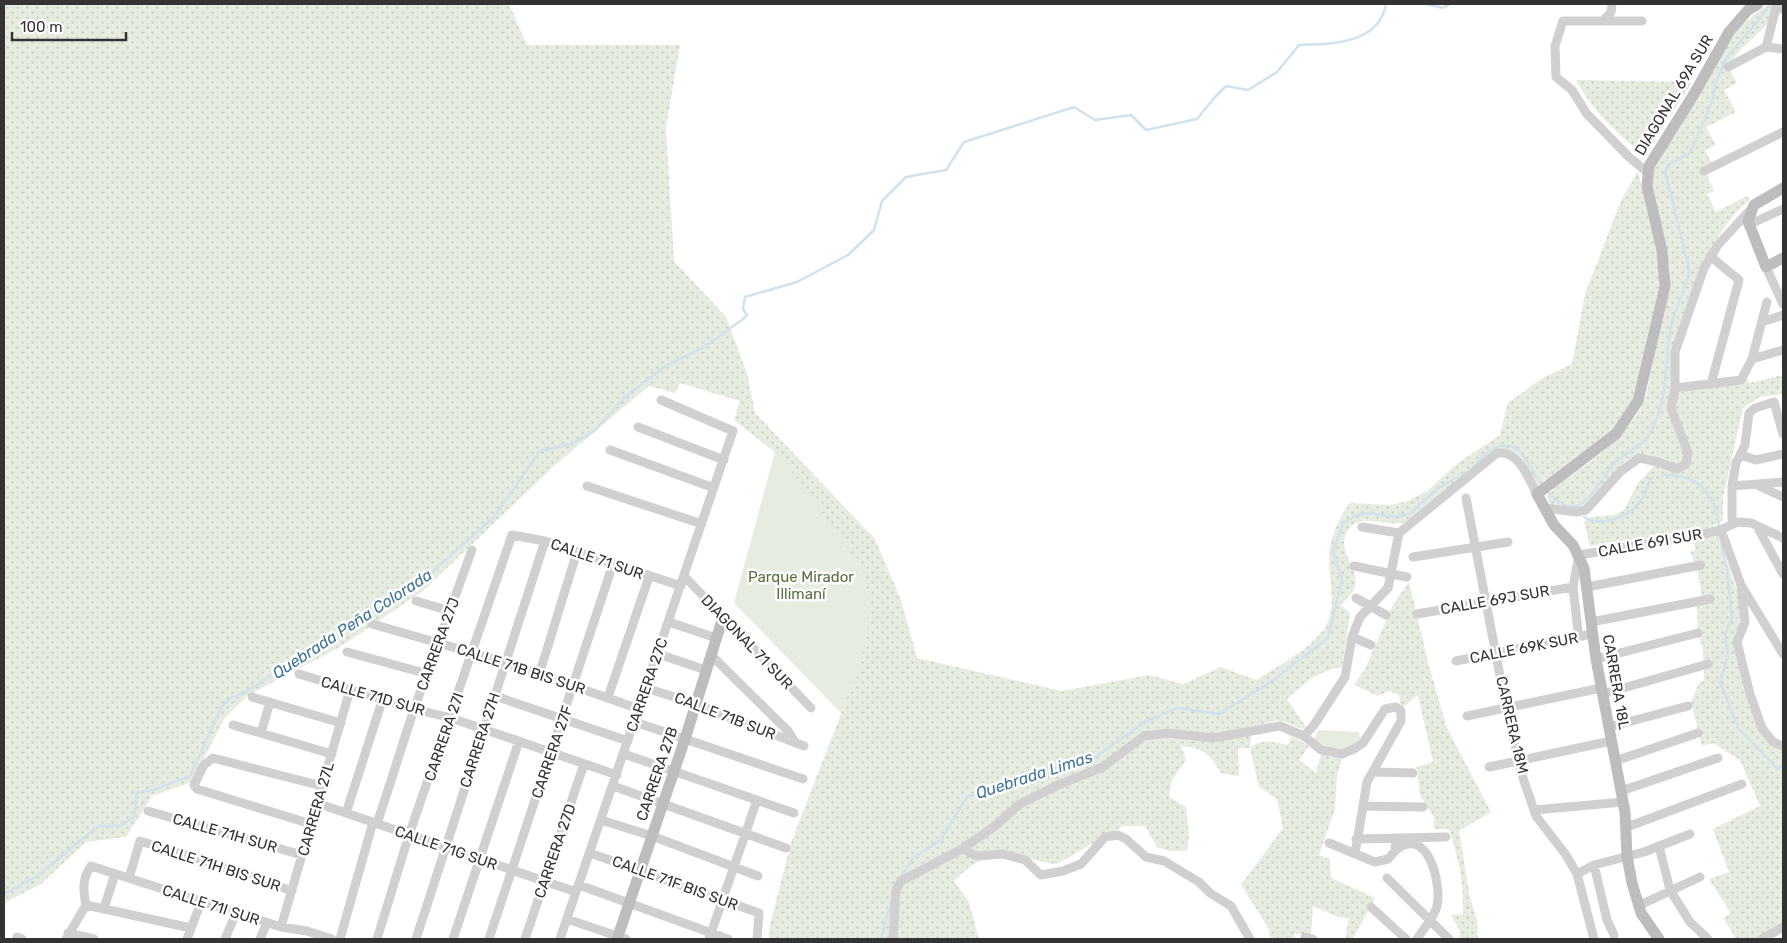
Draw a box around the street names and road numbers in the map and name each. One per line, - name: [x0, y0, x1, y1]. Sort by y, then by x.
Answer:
- street label: DIAGONAL 69A SUR: [1631, 31, 1717, 158]
- street label: CALLE 69I SUR: [1597, 525, 1703, 561]
- street label: CALLE 71 SUR: [548, 535, 646, 583]
- street label: CALLE 69J SUR: [1439, 582, 1551, 618]
- street label: DIAGONAL 71 SUR: [697, 591, 797, 693]
- street label: CARRERA 27J: [413, 595, 463, 693]
- street label: CALLE 69K SUR: [1468, 629, 1580, 667]
- street label: CARRERA 18L: [1599, 633, 1633, 731]
- street label: CARRERA 27C: [622, 636, 672, 734]
- street label: CALLE 71B BIS SUR: [454, 640, 588, 698]
- street label: CALLE 71D SUR: [319, 673, 427, 719]
- street label: CARRERA 18M: [1492, 674, 1532, 776]
- street label: CALLE 71B SUR: [672, 688, 778, 744]
- street label: CARRERA 27I: [420, 690, 468, 784]
- street label: CARRERA 27H: [456, 690, 504, 790]
- street label: CARRERA 27F: [528, 703, 576, 801]
- street label: CARRERA 27B: [632, 725, 682, 823]
- street label: CARRERA 27L: [294, 759, 338, 858]
- street label: CARRERA 27D: [530, 801, 580, 901]
- street label: CALLE 71H SUR: [171, 809, 279, 857]
- street label: CALLE 71G SUR: [392, 822, 500, 874]
- street label: CALLE 71H BIS SUR: [149, 837, 283, 895]
- street label: CALLE 71F BIS SUR: [610, 852, 741, 914]
- street label: CALLE 71I SUR: [160, 881, 262, 929]

